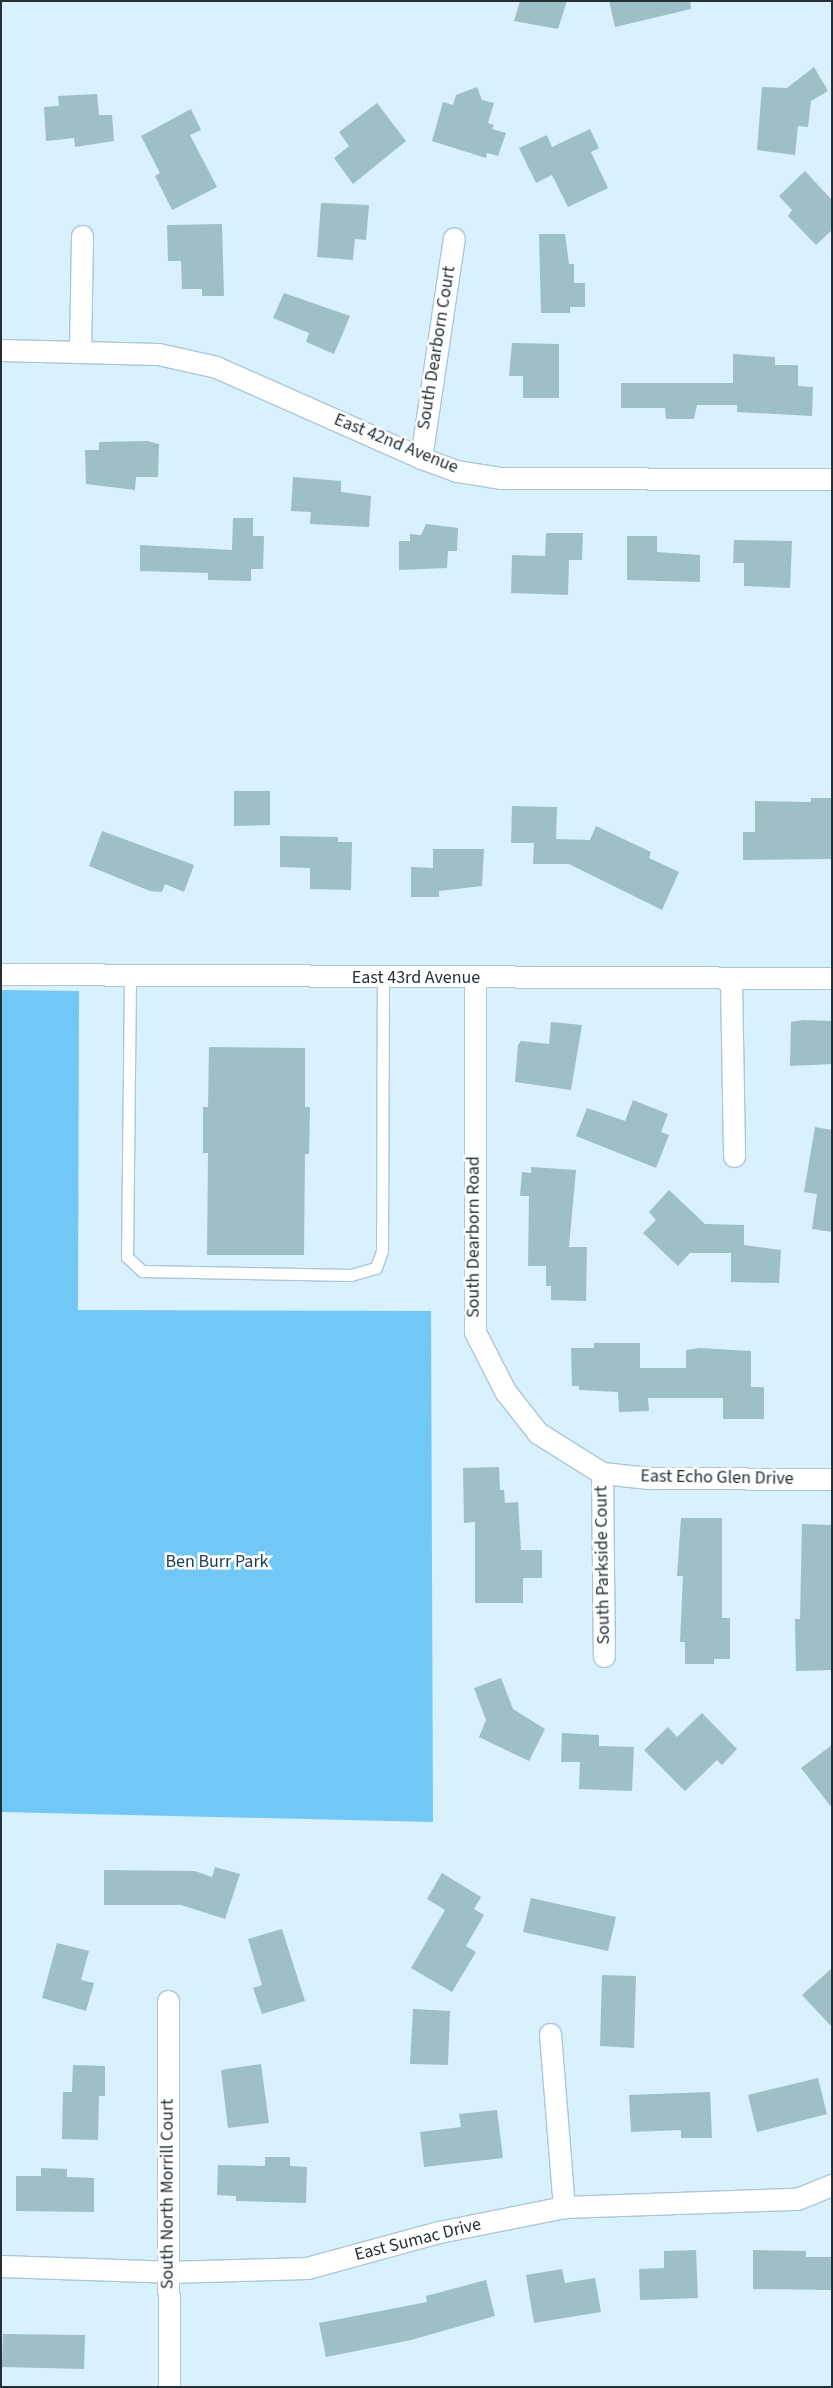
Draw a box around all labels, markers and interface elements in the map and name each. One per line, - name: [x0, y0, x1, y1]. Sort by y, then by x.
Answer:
- street label: South Dearborn Court: [413, 265, 461, 431]
- street label: East 42nd Avenue: [331, 409, 461, 479]
- street label: East 43rd Avenue: [352, 967, 480, 989]
- street label: South Dearborn Road: [463, 1156, 485, 1318]
- street label: East Echo Glen Drive: [640, 1466, 794, 1490]
- street label: South Parkside Court: [591, 1485, 615, 1645]
- park label: Ben Burr Park: [165, 1551, 269, 1573]
- street label: South North Morrill Court: [157, 2099, 179, 2289]
- street label: East Sumac Drive: [352, 2214, 484, 2266]

